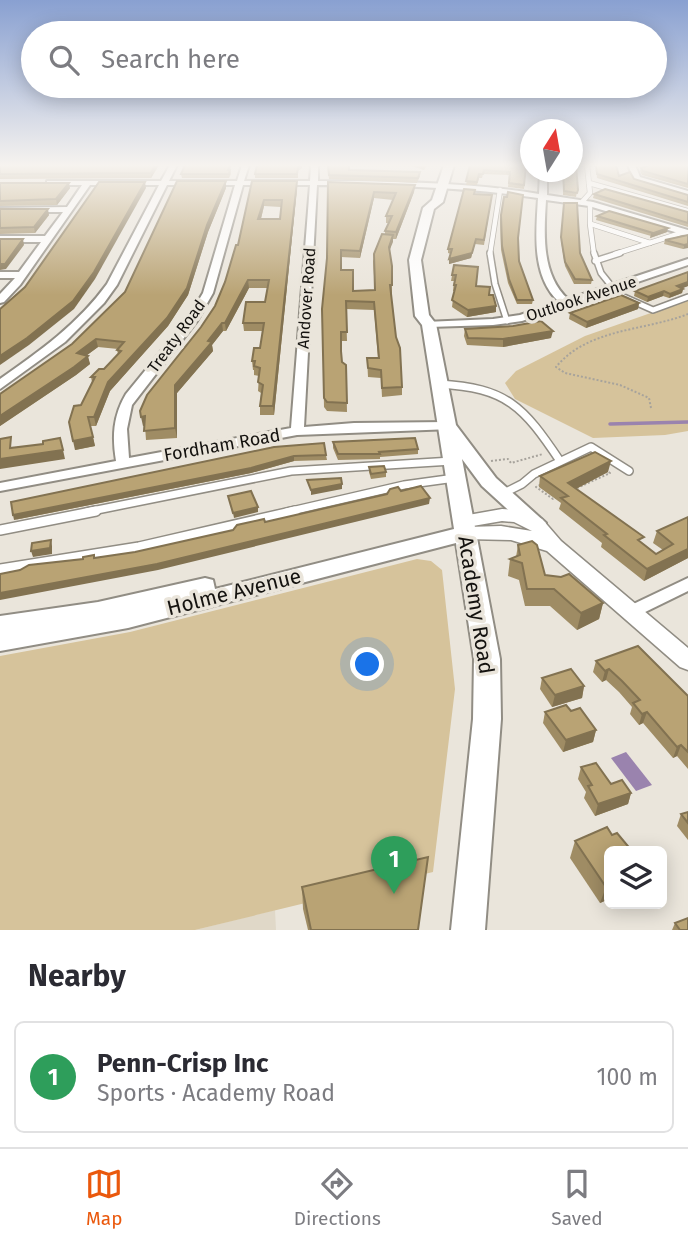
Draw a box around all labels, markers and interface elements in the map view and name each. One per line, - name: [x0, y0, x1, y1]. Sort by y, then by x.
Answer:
- search box: [21, 21, 667, 98]
- icon: search: [45, 41, 83, 79]
- text: Search here: [101, 44, 240, 75]
- north arrow: [520, 119, 583, 182]
- street label: Andover Road: [293, 247, 320, 349]
- street label: Outlook Avenue: [524, 272, 639, 325]
- street label: Treaty Road: [144, 296, 209, 376]
- street label: Fordham Road: [162, 424, 282, 466]
- street label: Academy Road: [452, 534, 500, 676]
- street label: Holme Avenue: [164, 563, 304, 621]
- your location: [350, 647, 384, 681]
- pin: 1: [371, 836, 417, 894]
- map controls: [604, 846, 667, 909]
- button: layers: [604, 846, 667, 909]
- text: Nearby: [28, 958, 126, 994]
- text: Penn-Crisp Inc: [97, 1048, 268, 1079]
- text: 1: [48, 1063, 58, 1091]
- text: 100 m: [597, 1063, 658, 1091]
- text: Sports · Academy Road: [97, 1079, 335, 1107]
- tab: Map: [85, 1165, 123, 1230]
- tab: Directions: [294, 1165, 381, 1230]
- tab: Saved: [551, 1165, 603, 1230]

